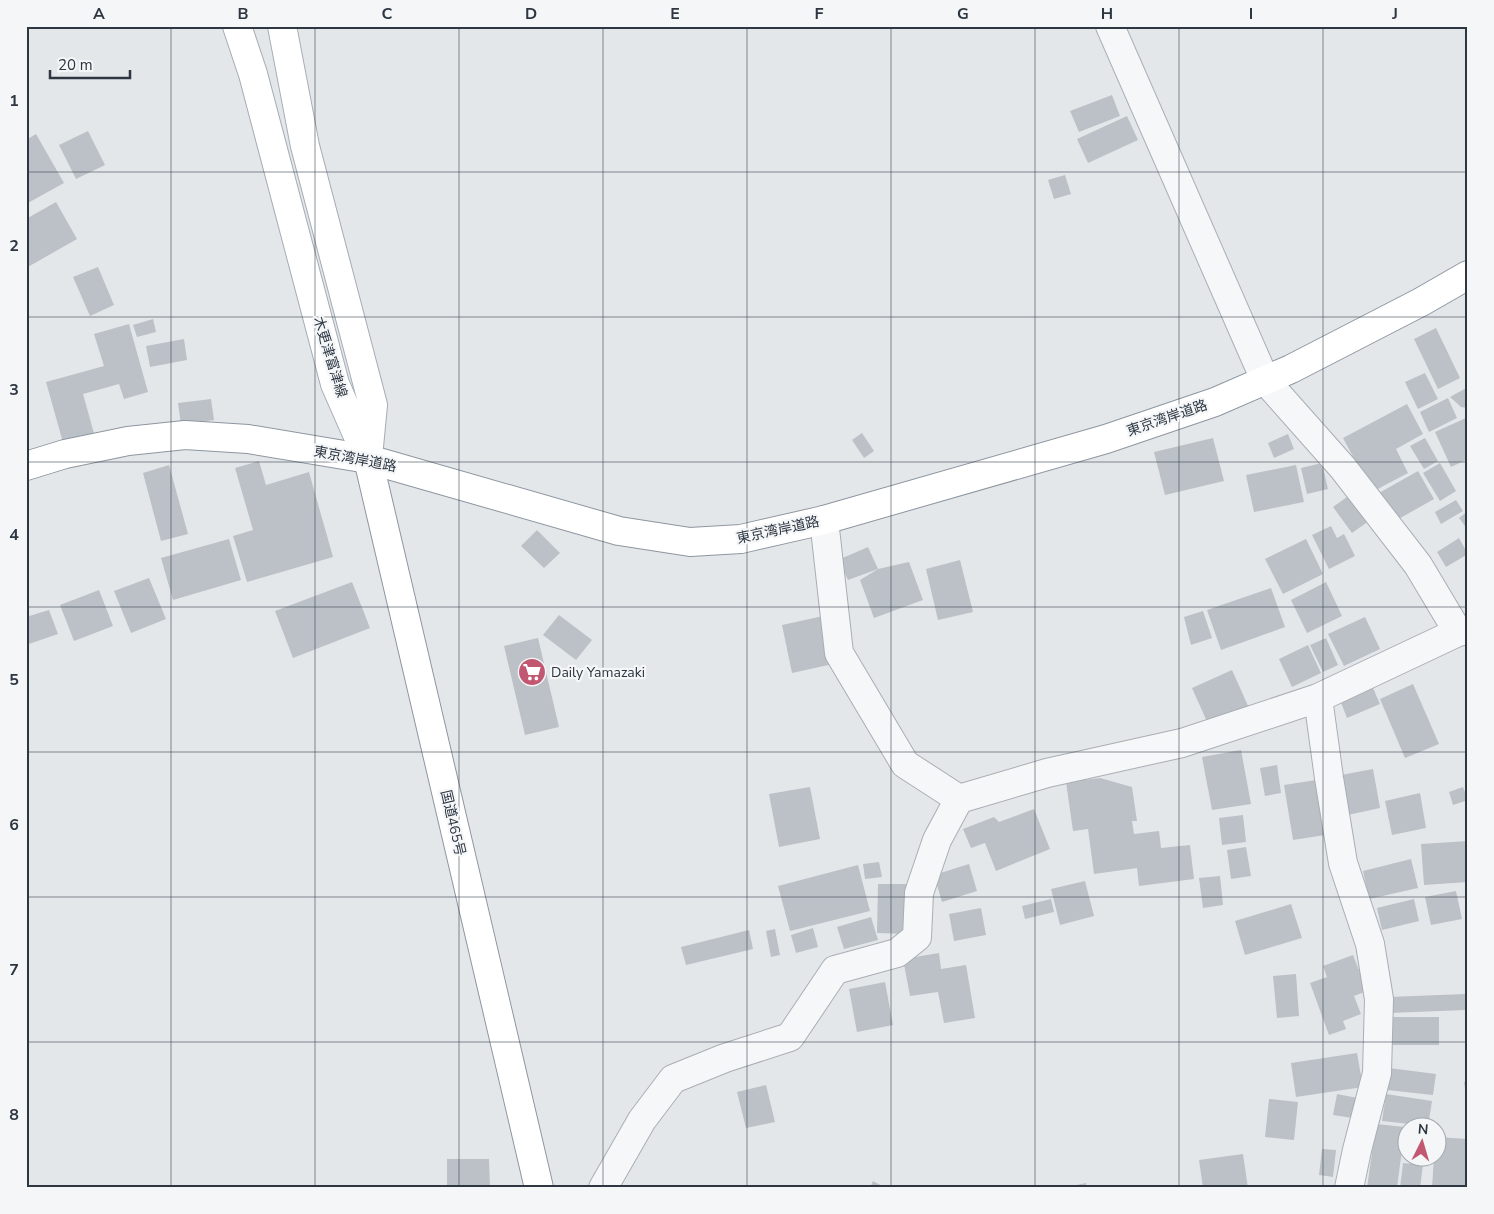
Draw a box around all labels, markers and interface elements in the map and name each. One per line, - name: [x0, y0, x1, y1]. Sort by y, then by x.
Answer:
- text: A: [93, 3, 105, 25]
- text: B: [237, 3, 249, 25]
- text: C: [382, 3, 393, 25]
- text: D: [525, 3, 537, 25]
- text: E: [670, 3, 680, 25]
- text: F: [815, 3, 824, 25]
- text: G: [957, 3, 969, 25]
- text: H: [1101, 3, 1113, 25]
- text: I: [1249, 3, 1253, 25]
- text: J: [1391, 3, 1398, 25]
- scale bar: [50, 48, 130, 80]
- text: 20 m: [58, 55, 93, 75]
- text: 1: [9, 90, 19, 112]
- text: 2: [9, 235, 19, 257]
- street label: 木更津富津線: [309, 314, 351, 400]
- text: 3: [9, 379, 19, 401]
- street label: 東京湾岸道路: [1124, 395, 1210, 441]
- street label: 東京湾岸道路: [312, 442, 398, 476]
- street label: 東京湾岸道路: [735, 512, 821, 548]
- text: 4: [9, 524, 19, 546]
- supermarket icon: Daily Yamazaki: [517, 657, 547, 687]
- place label: Daily Yamazaki: [551, 663, 645, 682]
- text: 5: [9, 669, 19, 691]
- street label: 国道465号: [436, 788, 470, 858]
- text: 6: [9, 814, 19, 836]
- text: 7: [9, 959, 19, 981]
- text: 8: [9, 1104, 19, 1126]
- north arrow: [1396, 1116, 1446, 1166]
- text: N: [1417, 1120, 1429, 1139]

